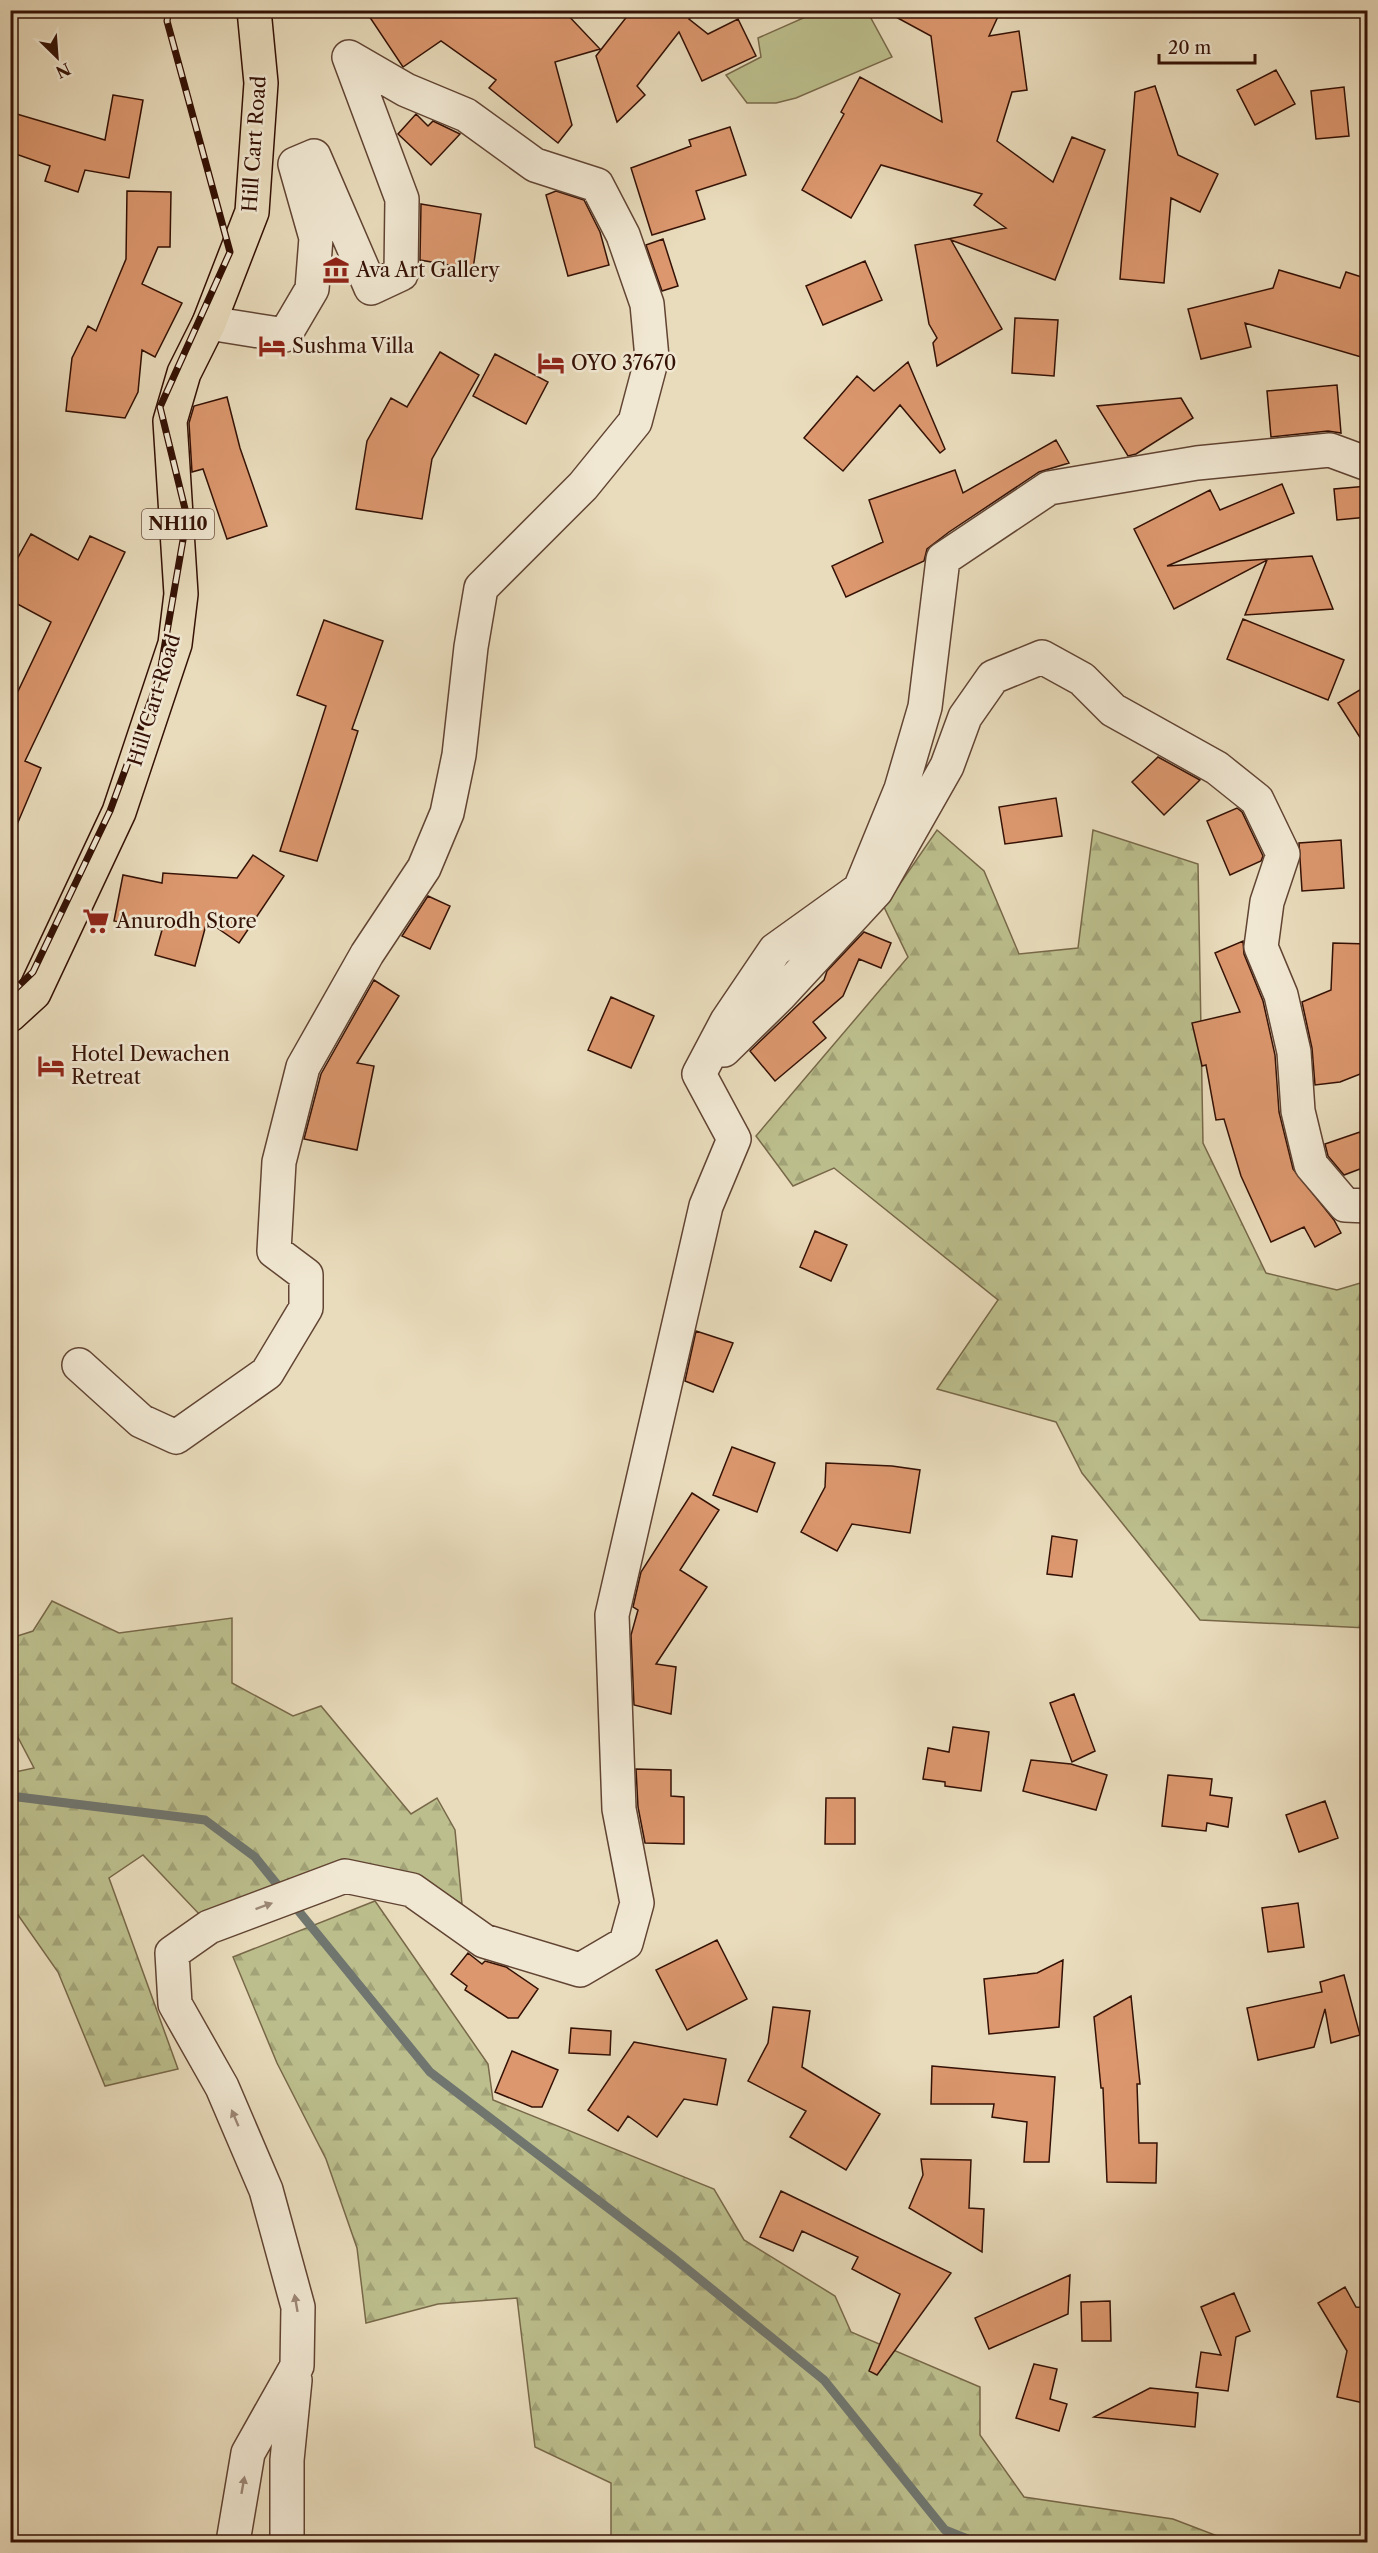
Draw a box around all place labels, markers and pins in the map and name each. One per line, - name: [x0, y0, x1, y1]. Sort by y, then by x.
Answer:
- museum icon: Ava Art Gallery: [321, 255, 351, 285]
- place label: Ava Art Gallery: [355, 258, 500, 282]
- hotel icon: Sushma Villa: [257, 331, 287, 361]
- place label: Sushma Villa: [292, 334, 414, 358]
- hotel icon: OYO 37670: [536, 348, 566, 378]
- place label: OYO 37670: [571, 351, 677, 375]
- supermarket icon: Anurodh Store: [81, 906, 111, 936]
- place label: Anurodh Store: [115, 909, 257, 933]
- place label: Hotel Dewachen Retreat: [71, 1042, 230, 1089]
- hotel icon: Hotel Dewachen Retreat: [36, 1051, 66, 1081]

